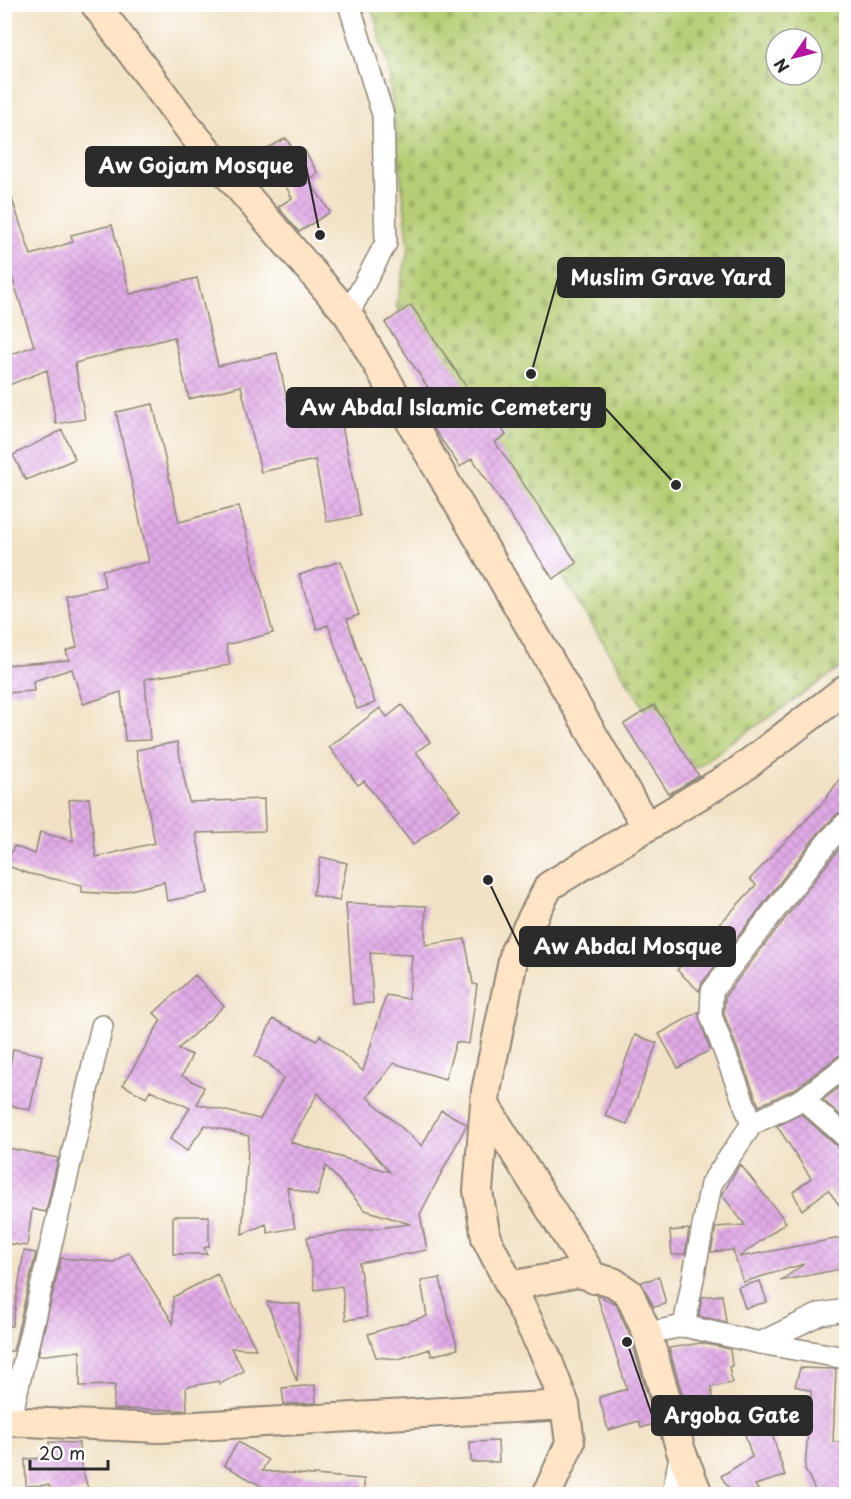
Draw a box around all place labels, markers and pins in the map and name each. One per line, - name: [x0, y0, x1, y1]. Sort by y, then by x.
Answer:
- callout: Aw Gojam Mosque: [86, 147, 306, 186]
- callout: Muslim Grave Yard: [558, 258, 784, 297]
- callout: Aw Abdal Islamic Cemetery: [287, 388, 605, 427]
- callout: Aw Abdal Mosque: [520, 927, 735, 966]
- callout: Argoba Gate: [652, 1396, 812, 1435]

